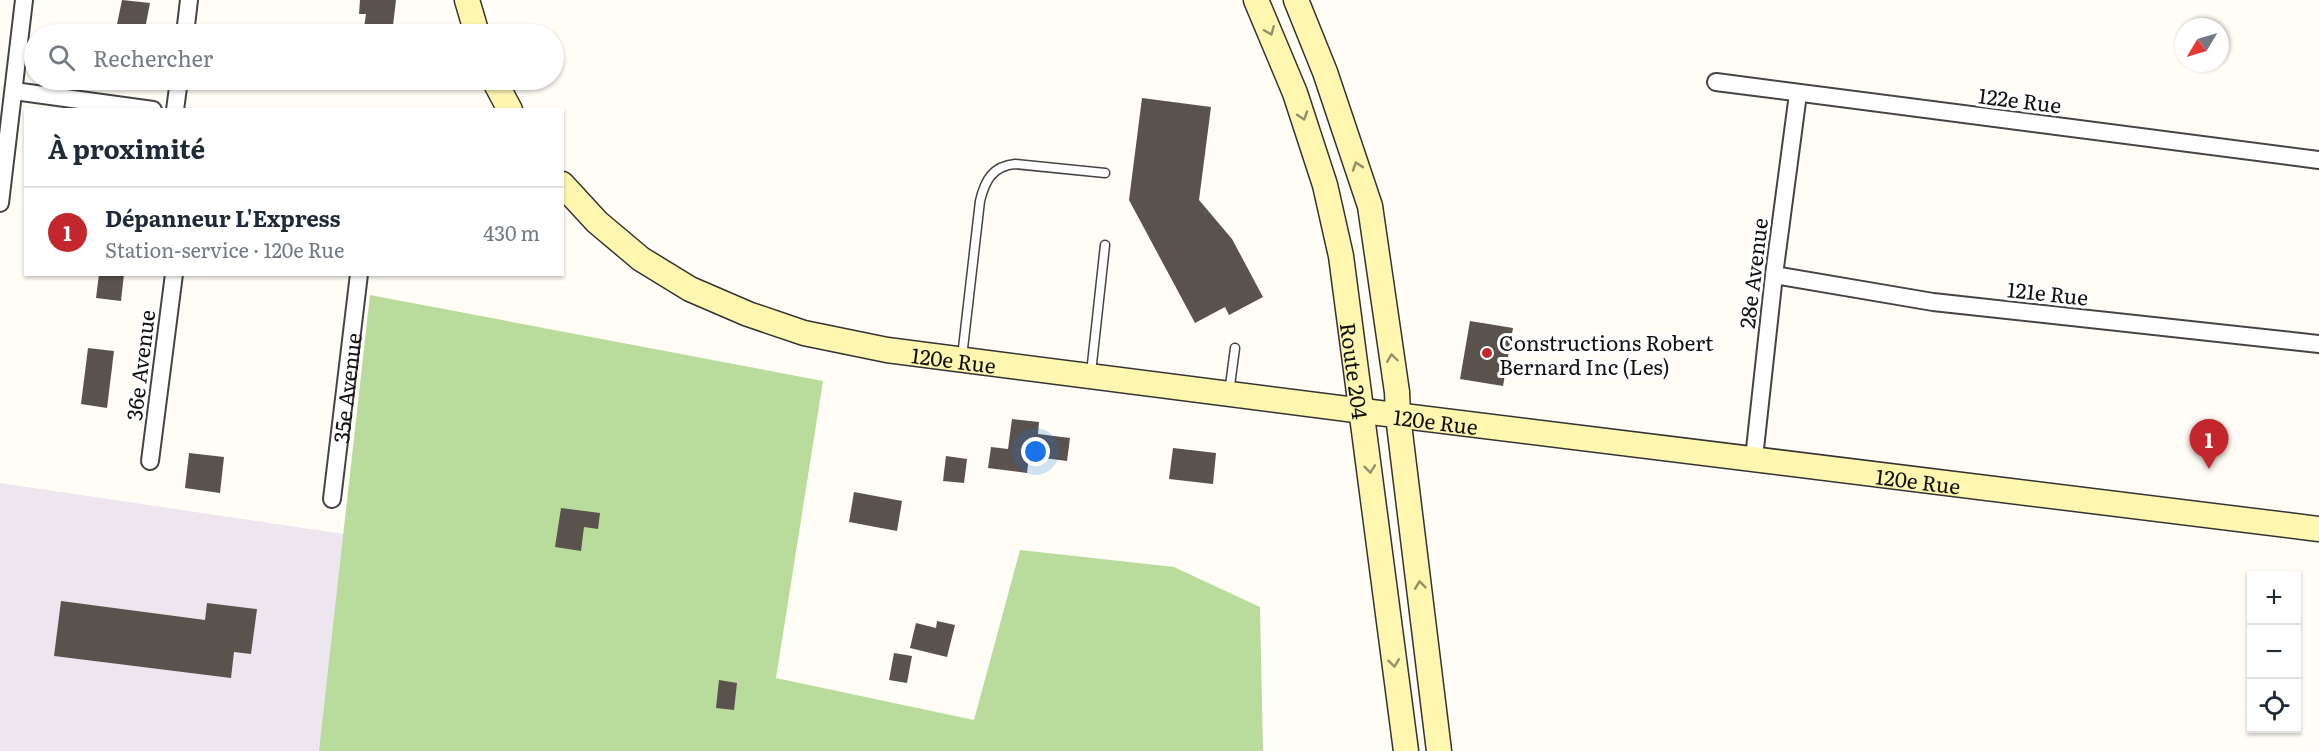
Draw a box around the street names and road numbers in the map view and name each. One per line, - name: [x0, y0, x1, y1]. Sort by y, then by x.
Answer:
- street label: 122e Rue: [1977, 79, 2063, 119]
- street label: 28e Avenue: [1730, 216, 1774, 330]
- street label: 121e Rue: [2006, 272, 2090, 312]
- street label: 36e Avenue: [117, 308, 161, 422]
- street label: Route 204: [1334, 320, 1378, 421]
- street label: 35e Avenue: [323, 331, 367, 445]
- street label: 120e Rue: [910, 338, 998, 379]
- street label: 120e Rue: [1392, 399, 1480, 441]
- street label: 120e Rue: [1874, 459, 1962, 500]

